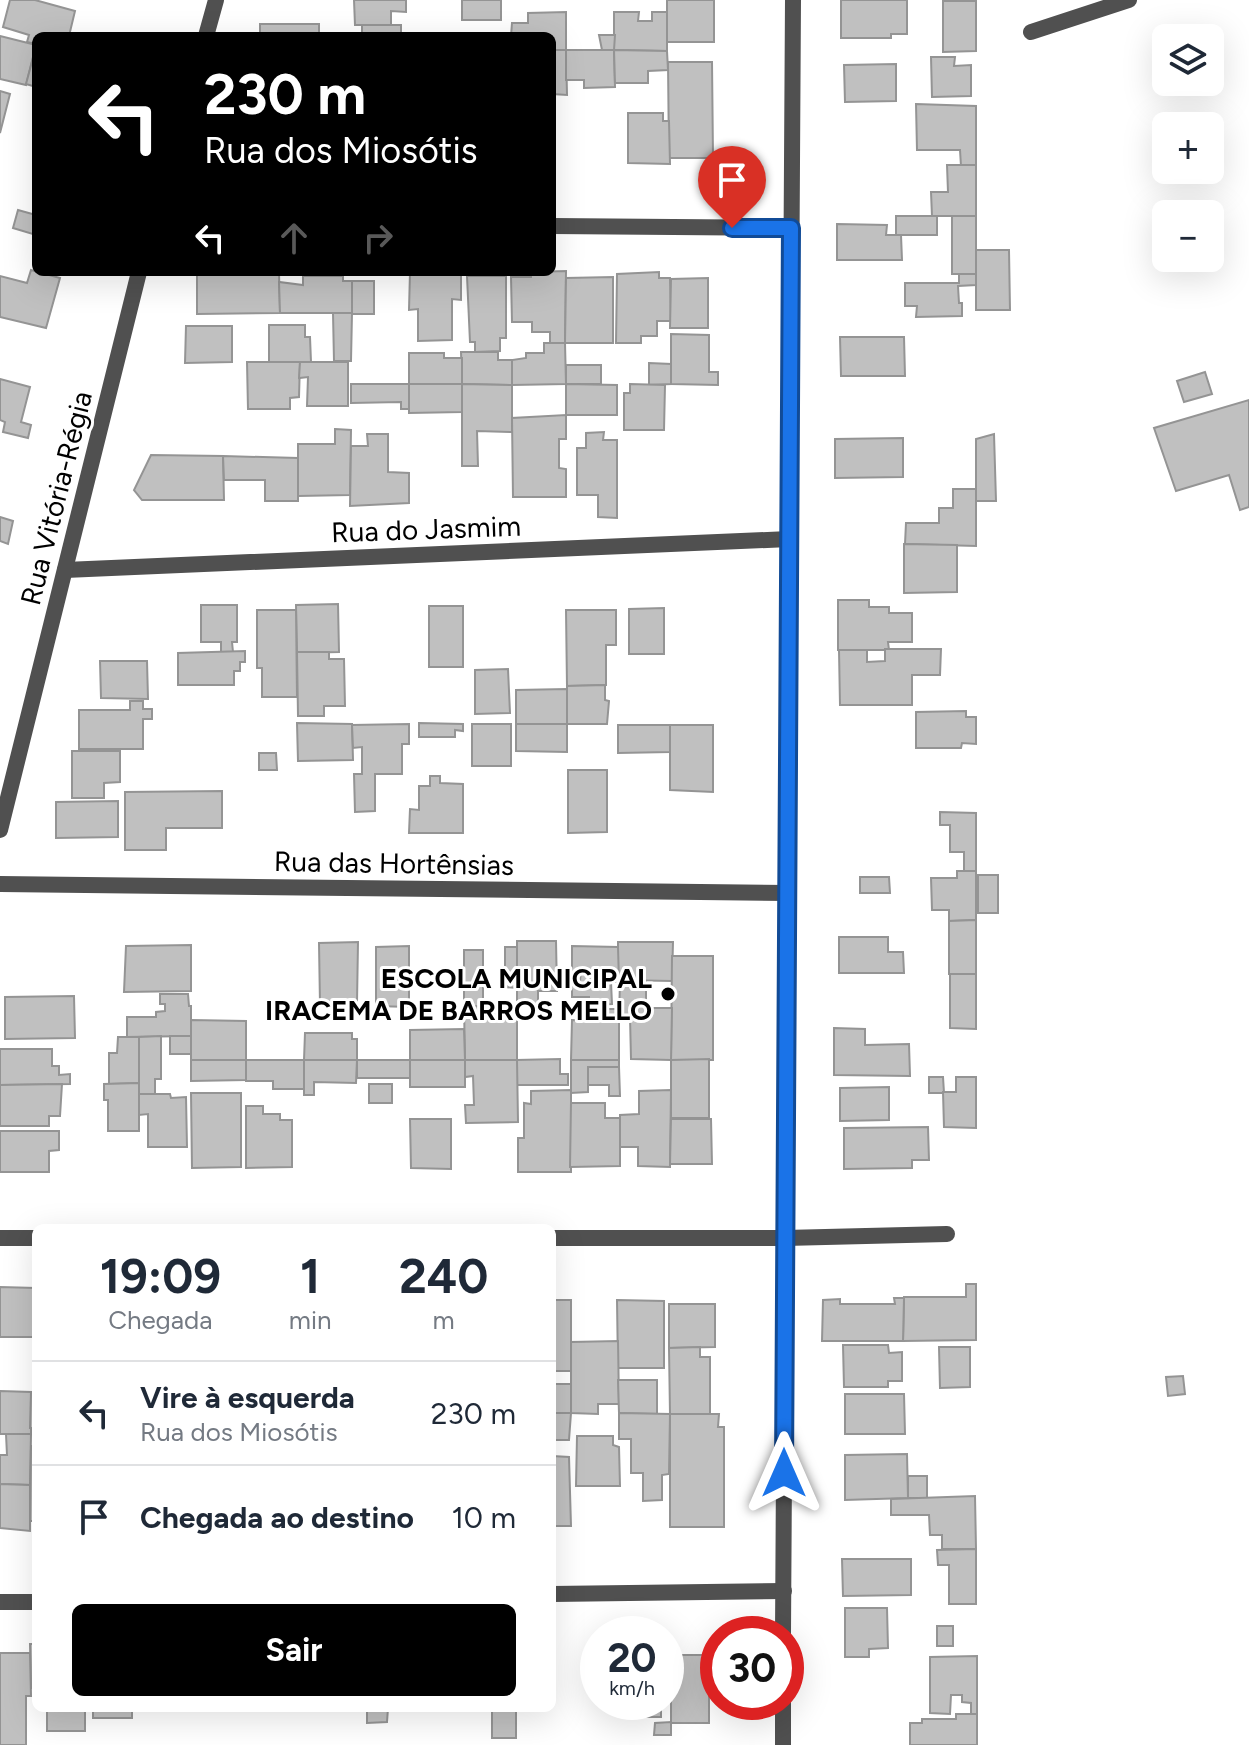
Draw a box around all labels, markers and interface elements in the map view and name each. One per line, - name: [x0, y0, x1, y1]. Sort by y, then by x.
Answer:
- map controls: [1152, 24, 1224, 272]
- button: layers: [1152, 24, 1224, 96]
- text: 230 m: [204, 61, 366, 128]
- icon: left: [72, 64, 176, 168]
- button: +: [1152, 112, 1224, 184]
- text: Rua dos Miosótis: [204, 129, 478, 172]
- pin: [698, 146, 766, 228]
- icon: arrive: [710, 158, 754, 202]
- button: −: [1152, 200, 1224, 272]
- icon: left: [188, 216, 232, 260]
- icon: ahead: [272, 216, 316, 260]
- icon: right: [356, 216, 400, 260]
- street label: Rua Vitória-Régia: [13, 388, 99, 608]
- street label: Rua do Jasmim: [331, 509, 521, 549]
- street label: Rua das Hortênsias: [274, 844, 514, 882]
- place label: ESCOLA MUNICIPAL IRACEMA DE BARROS MELLO: [265, 961, 652, 1027]
- marker: ESCOLA MUNICIPAL IRACEMA DE BARROS MELLO: [659, 985, 677, 1003]
- text: 19:09: [100, 1247, 221, 1305]
- text: 1: [300, 1247, 320, 1305]
- text: 240: [399, 1247, 488, 1305]
- text: Chegada: [108, 1304, 213, 1336]
- text: min: [289, 1304, 331, 1336]
- text: m: [433, 1304, 455, 1336]
- text: Vire à esquerda: [140, 1379, 355, 1416]
- icon: left: [72, 1391, 116, 1435]
- text: 230 m: [431, 1395, 516, 1432]
- text: Rua dos Miosótis: [140, 1416, 338, 1448]
- position arrow: [742, 1431, 826, 1515]
- icon: arrive: [72, 1495, 116, 1539]
- text: Chegada ao destino: [140, 1499, 414, 1536]
- text: 10 m: [451, 1499, 516, 1536]
- button: Sair: [72, 1604, 516, 1696]
- speed limit sign: 30: [700, 1616, 804, 1720]
- text: 20: [607, 1634, 657, 1682]
- text: km/h: [609, 1676, 655, 1700]

